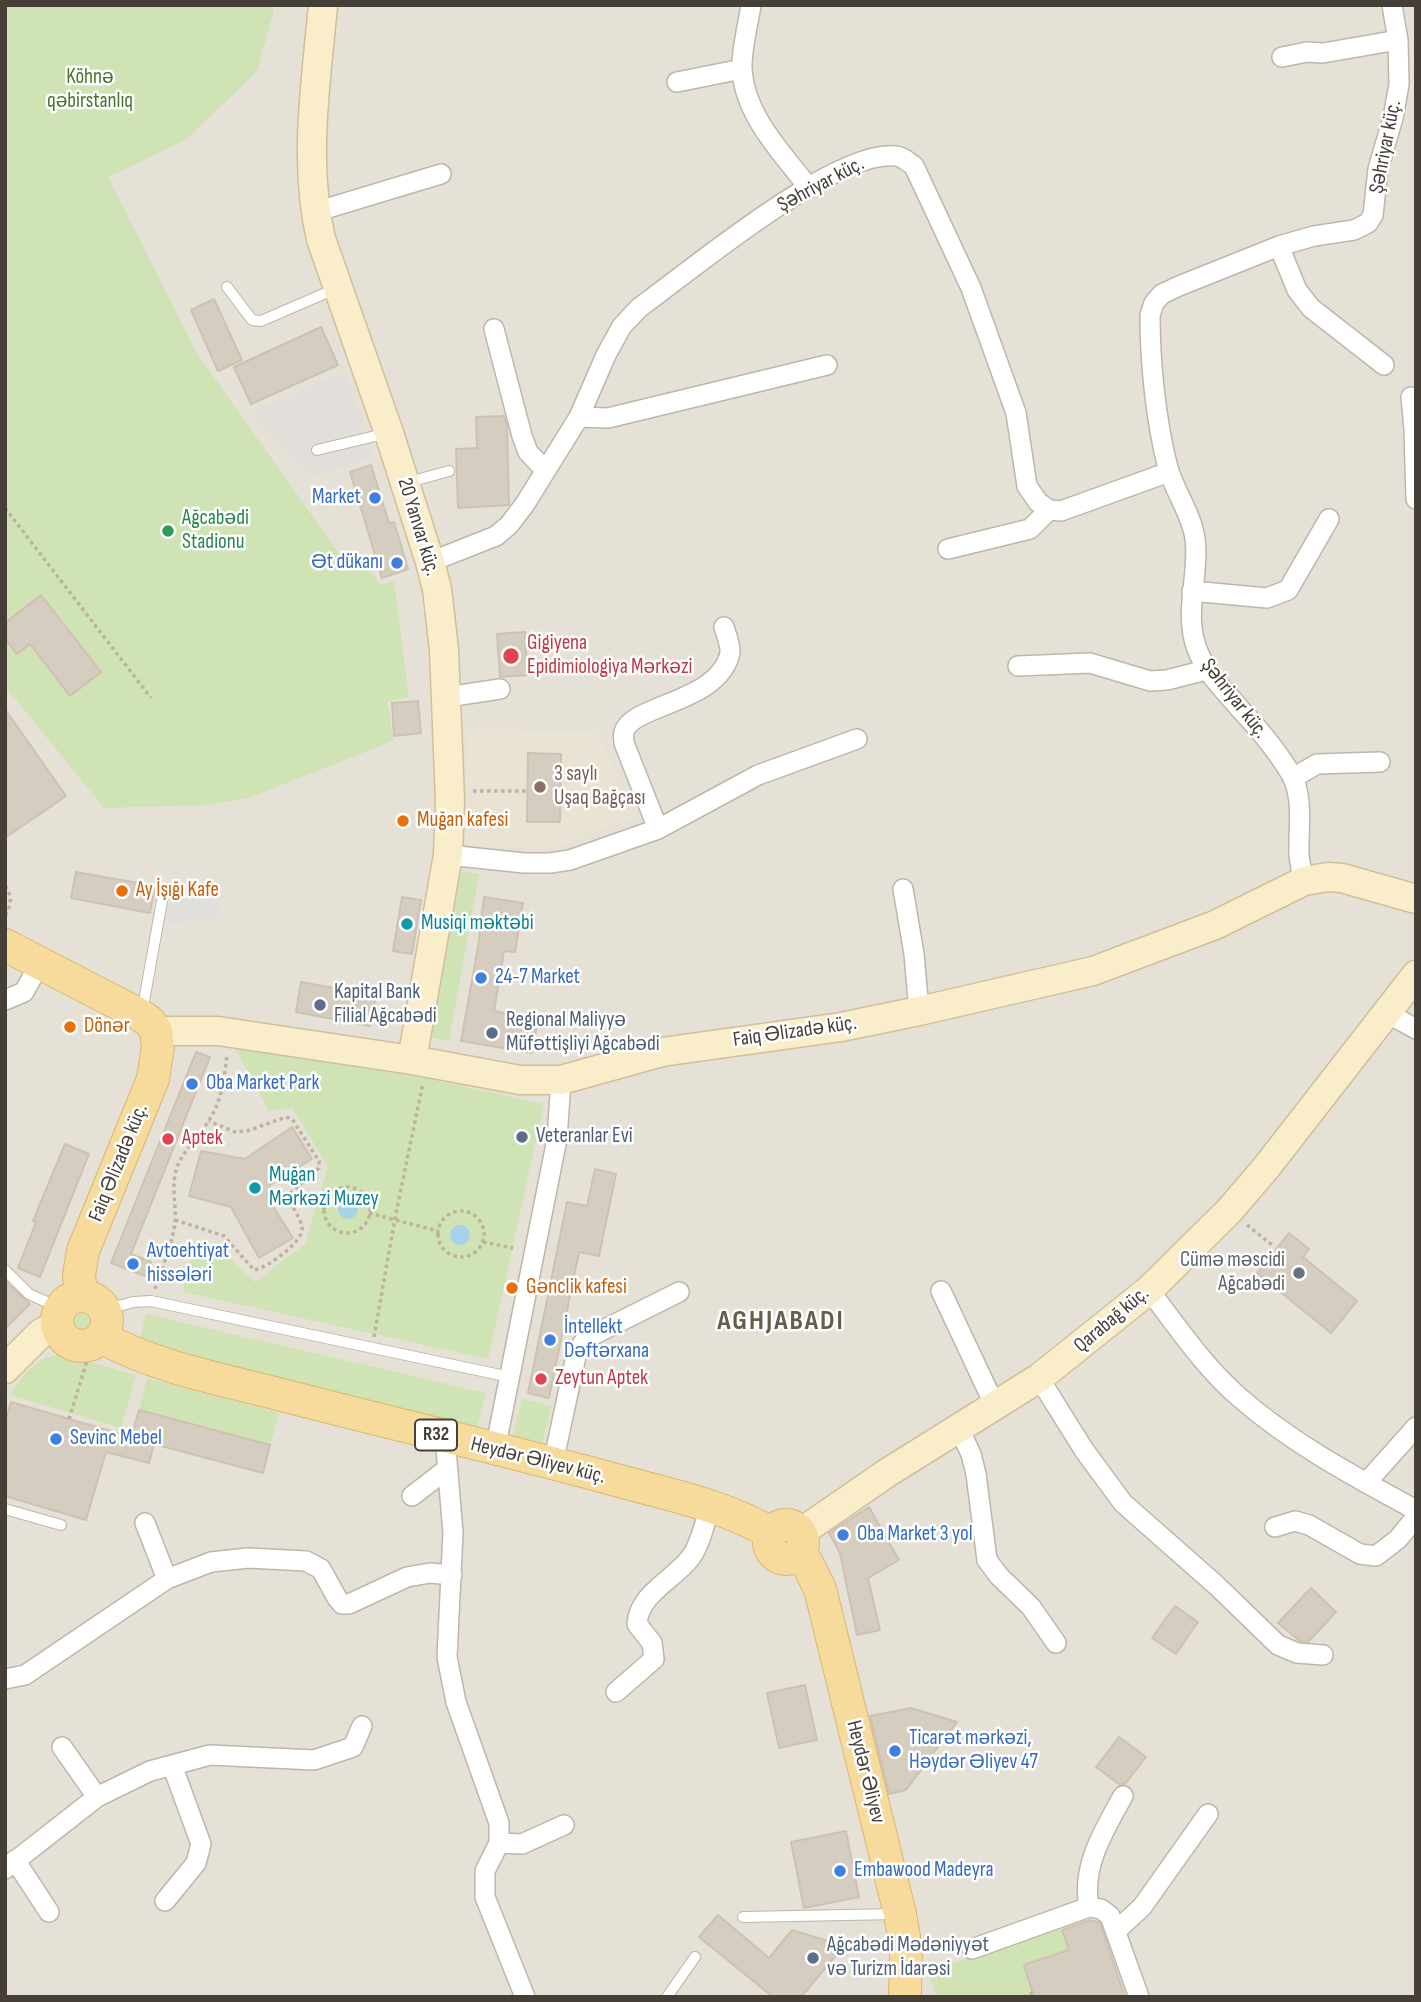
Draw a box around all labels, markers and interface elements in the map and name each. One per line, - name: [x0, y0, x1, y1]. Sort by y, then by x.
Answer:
- park label: Köhnə qəbirstanlıq: [47, 65, 133, 115]
- street label: Şəhriyar küç.: [1365, 98, 1407, 196]
- street label: Şəhriyar küç.: [773, 152, 869, 218]
- street label: 20 Yanvar küç.: [391, 475, 445, 579]
- place label: Market: [312, 485, 361, 511]
- marker: Market: [367, 490, 383, 506]
- place label: Ağcabədi Stadionu: [182, 506, 249, 556]
- marker: Ağcabədi Stadionu: [160, 523, 176, 539]
- place label: Әt dükanı: [311, 550, 383, 576]
- marker: Әt dükanı: [389, 555, 405, 571]
- place label: Gigiyena Epidimiologiya Mərkəzi: [527, 631, 692, 681]
- marker: Gigiyena Epidimiologiya Mərkəzi: [501, 646, 521, 666]
- street label: Şəhriyar küç.: [1195, 654, 1273, 744]
- place label: 3 saylı Uşaq Bağçası: [554, 762, 645, 812]
- marker: 3 saylı Uşaq Bağçası: [532, 779, 548, 795]
- place label: Muğan kafesi: [417, 808, 508, 834]
- marker: Muğan kafesi: [395, 813, 411, 829]
- place label: Ay İşığı Kafe: [136, 878, 219, 904]
- marker: Ay İşığı Kafe: [114, 883, 130, 899]
- place label: Musiqi məktəbi: [421, 911, 534, 937]
- marker: Musiqi məktəbi: [399, 916, 415, 932]
- place label: 24-7 Market: [495, 965, 580, 991]
- marker: 24-7 Market: [473, 970, 489, 986]
- place label: Kapital Bank Filial Ağcabədi: [334, 980, 437, 1030]
- marker: Kapital Bank Filial Ağcabədi: [312, 997, 328, 1013]
- place label: Regional Maliyyə Müfəttişliyi Ağcabədi: [506, 1008, 660, 1058]
- street label: Faiq Əlizadə küç.: [731, 1011, 859, 1053]
- place label: Dönər: [84, 1014, 130, 1040]
- marker: Dönər: [62, 1019, 78, 1035]
- marker: Regional Maliyyə Müfəttişliyi Ağcabədi: [484, 1025, 500, 1041]
- place label: Oba Market Park: [206, 1071, 320, 1097]
- marker: Oba Market Park: [184, 1076, 200, 1092]
- street label: Faiq Əlizadə küç.: [84, 1100, 154, 1226]
- place label: Veteranlar Evi: [536, 1124, 633, 1150]
- place label: Aptek: [182, 1126, 223, 1152]
- marker: Veteranlar Evi: [514, 1129, 530, 1145]
- marker: Aptek: [160, 1131, 176, 1147]
- place label: Muğan Mərkəzi Muzey: [269, 1163, 379, 1213]
- marker: Muğan Mərkəzi Muzey: [247, 1180, 263, 1196]
- place label: Avtoehtiyat hissələri: [147, 1239, 229, 1289]
- place label: Cümə məscidi Ağcabədi: [1180, 1248, 1285, 1298]
- marker: Avtoehtiyat hissələri: [125, 1256, 141, 1272]
- marker: Cümə məscidi Ağcabədi: [1291, 1265, 1307, 1281]
- place label: Gənclik kafesi: [526, 1275, 627, 1301]
- marker: Gənclik kafesi: [504, 1280, 520, 1296]
- street label: Qarabağ küç.: [1069, 1281, 1155, 1359]
- district label: AGHJABADI: [718, 1305, 844, 1339]
- place label: İntellekt Dəftərxana: [564, 1315, 649, 1365]
- marker: İntellekt Dəftərxana: [542, 1332, 558, 1348]
- place label: Zeytun Aptek: [555, 1366, 648, 1392]
- marker: Zeytun Aptek: [533, 1371, 549, 1387]
- road number: R32: [415, 1420, 457, 1450]
- place label: Sevinc Mebel: [70, 1426, 162, 1452]
- marker: Sevinc Mebel: [48, 1431, 64, 1447]
- street label: Heydər Əliyev küç.: [468, 1432, 608, 1490]
- place label: Oba Market 3 yol: [857, 1522, 973, 1548]
- marker: Oba Market 3 yol: [835, 1527, 851, 1543]
- street label: Heydər Əliyev: [840, 1718, 890, 1826]
- place label: Ticarət mərkəzi, Həydər Əliyev 47: [909, 1726, 1038, 1776]
- marker: Ticarət mərkəzi, Həydər Əliyev 47: [887, 1743, 903, 1759]
- place label: Embawood Madeyra: [854, 1858, 994, 1884]
- marker: Embawood Madeyra: [832, 1863, 848, 1879]
- place label: Ağcabədi Mədəniyyət və Turizm İdarəsi: [827, 1933, 989, 1983]
- marker: Ağcabədi Mədəniyyət və Turizm İdarəsi: [805, 1950, 821, 1966]

